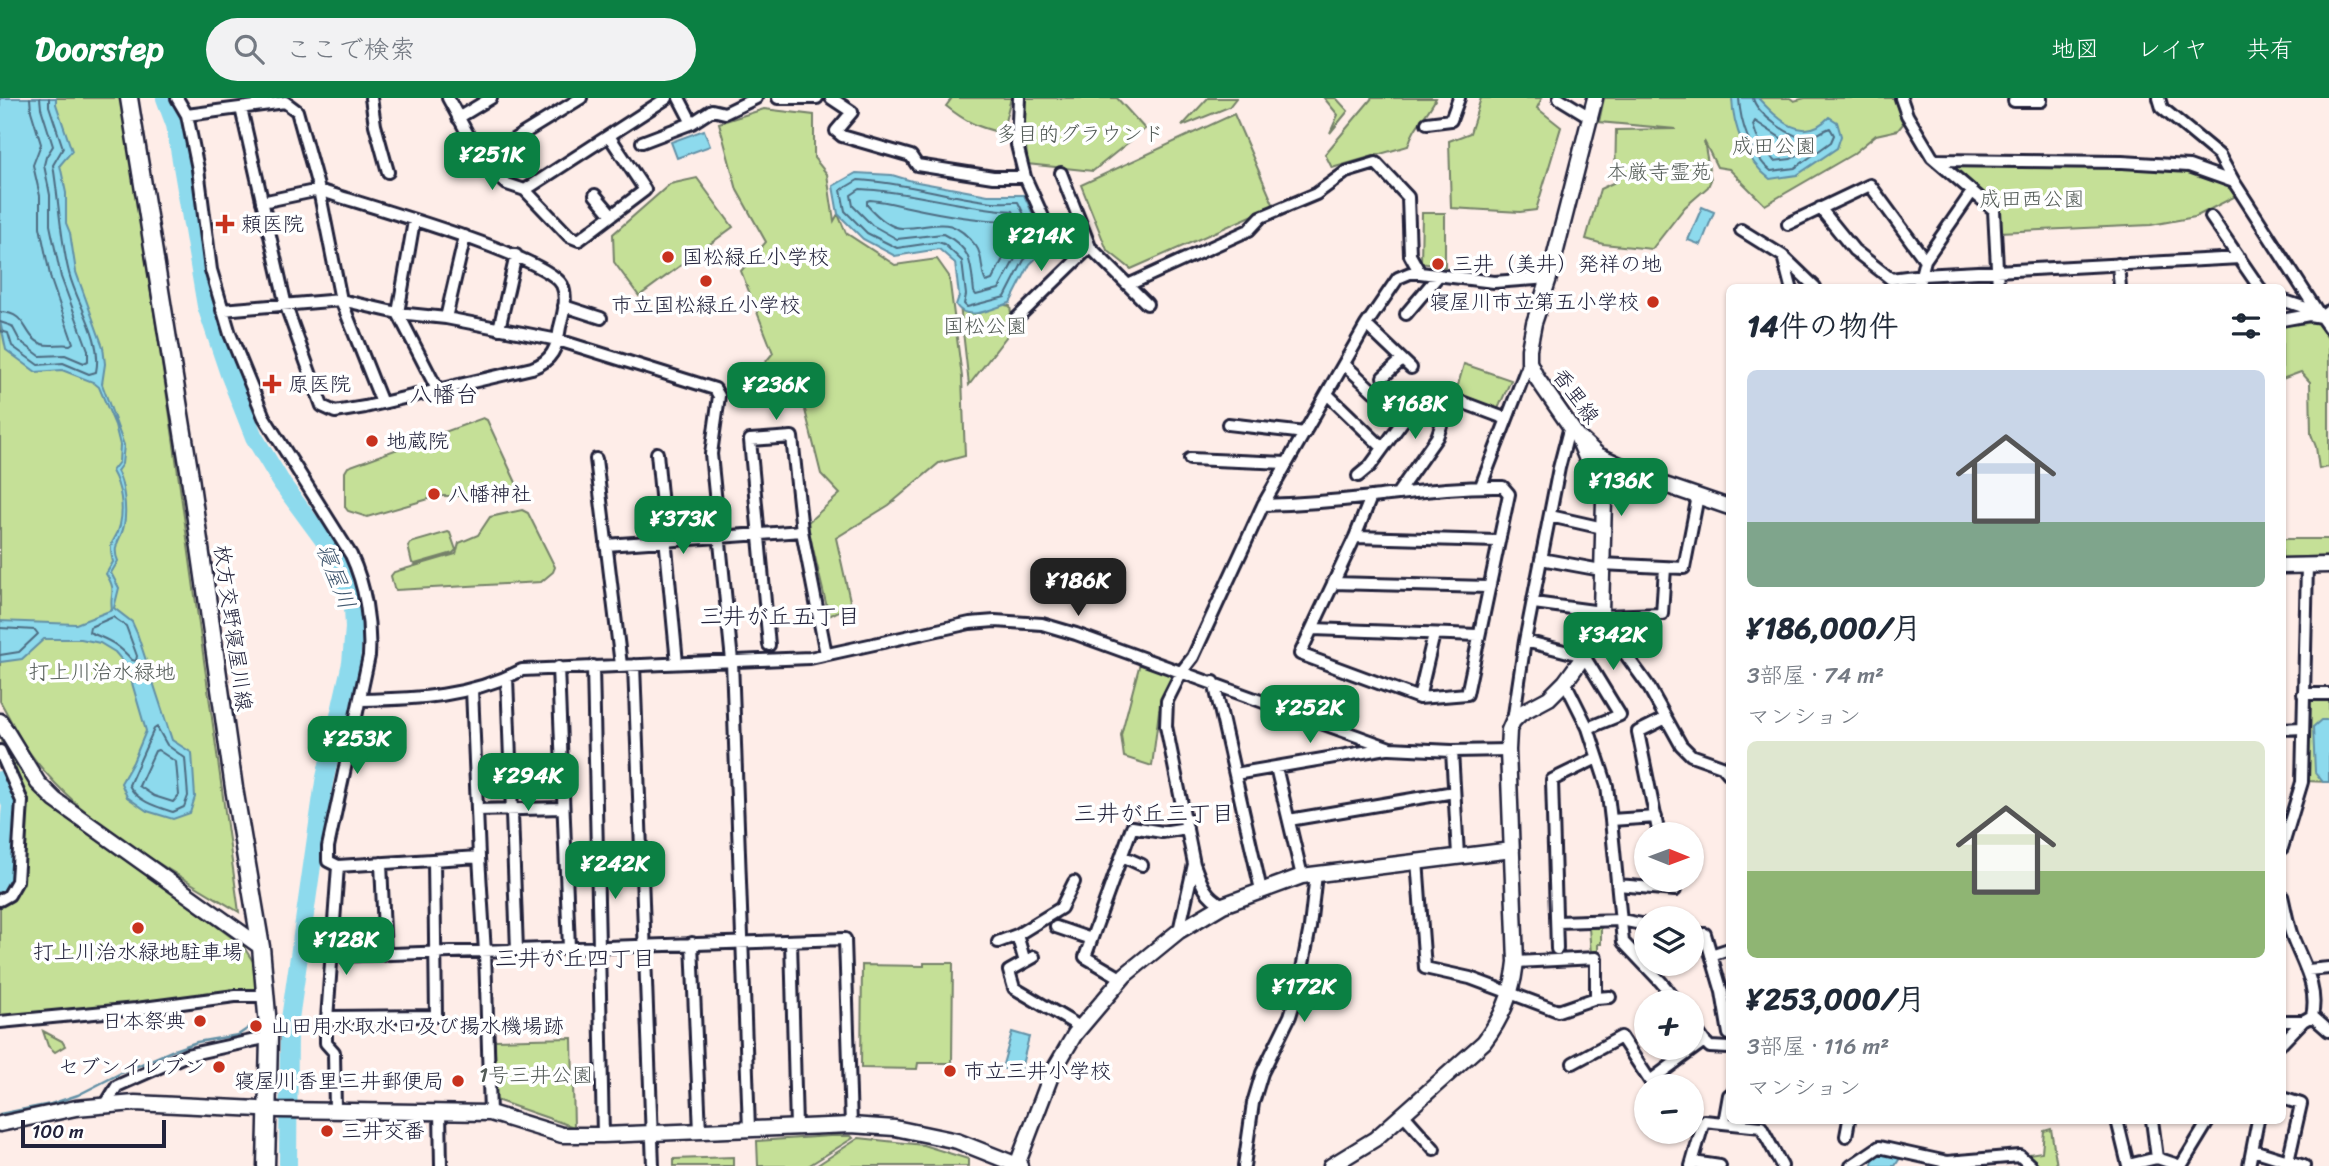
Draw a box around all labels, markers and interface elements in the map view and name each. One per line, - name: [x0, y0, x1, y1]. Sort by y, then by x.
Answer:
- search box: [206, 18, 696, 81]
- text: Doorstep: [35, 20, 164, 78]
- text: ここで検索: [286, 26, 416, 72]
- text: 地図: [2051, 28, 2099, 70]
- text: レイヤ: [2137, 28, 2208, 70]
- text: 共有: [2246, 28, 2294, 70]
- icon: search: [230, 30, 268, 68]
- park label: 多目的グラウンド: [996, 115, 1164, 153]
- park label: 成田公園: [1732, 127, 1816, 165]
- pin: ¥251K: [443, 132, 541, 192]
- text: ¥251K: [460, 134, 524, 175]
- park label: 本厳寺霊苑: [1607, 153, 1712, 191]
- park label: 成田西公園: [1980, 180, 2085, 218]
- place label: 頼医院: [241, 205, 304, 243]
- marker: 頼医院: [215, 214, 235, 234]
- pin: ¥214K: [992, 214, 1090, 273]
- text: ¥214K: [1009, 215, 1073, 256]
- place label: 国松緑丘小学校: [682, 238, 829, 276]
- place label: 三井（美井）発祥の地: [1452, 245, 1662, 283]
- marker: 国松緑丘小学校: [660, 249, 676, 265]
- marker: 三井（美井）発祥の地: [1430, 256, 1446, 272]
- marker: 市立国松緑丘小学校: [698, 273, 714, 289]
- place label: 寝屋川市立第五小学校: [1429, 283, 1639, 321]
- place label: 市立国松緑丘小学校: [612, 286, 801, 324]
- marker: 寝屋川市立第五小学校: [1645, 294, 1661, 310]
- text: 14件の物件: [1747, 299, 1899, 353]
- park label: 国松公園: [943, 307, 1027, 345]
- icon: filters: [2227, 307, 2265, 345]
- street label: 香里線: [1542, 359, 1610, 433]
- pin: ¥236K: [727, 362, 825, 422]
- text: ¥236K: [743, 364, 809, 405]
- place label: 原医院: [288, 365, 351, 403]
- marker: 原医院: [262, 374, 282, 394]
- district label: 八幡台: [410, 374, 479, 415]
- pin: ¥168K: [1366, 382, 1464, 441]
- text: ¥168K: [1383, 383, 1447, 424]
- icon: home: [1943, 416, 2069, 542]
- place label: 地蔵院: [386, 422, 449, 460]
- marker: 地蔵院: [364, 433, 380, 449]
- pin: ¥136K: [1572, 458, 1670, 518]
- text: ¥136K: [1590, 460, 1652, 501]
- place label: 八幡神社: [448, 475, 532, 513]
- marker: 八幡神社: [426, 486, 442, 502]
- pin: ¥373K: [634, 496, 732, 556]
- text: ¥373K: [650, 498, 716, 539]
- water label: 寝屋川: [304, 537, 367, 616]
- street label: 枚方交野寝屋川線: [202, 542, 264, 714]
- pin: ¥186K: [1029, 559, 1127, 618]
- text: ¥186K: [1046, 560, 1110, 601]
- district label: 三井が丘五丁目: [700, 596, 861, 637]
- text: ¥186,000/月: [1747, 601, 1921, 655]
- pin: ¥342K: [1564, 612, 1662, 672]
- text: ¥342K: [1579, 614, 1647, 655]
- park label: 打上川治水緑地: [29, 653, 176, 691]
- text: 3部屋 · 74 m²: [1747, 655, 1884, 696]
- pin: ¥252K: [1261, 686, 1359, 745]
- text: ¥252K: [1276, 687, 1344, 728]
- text: マンション: [1747, 696, 1861, 737]
- pin: ¥253K: [308, 716, 406, 776]
- text: ¥253K: [324, 718, 390, 759]
- pin: ¥294K: [479, 754, 577, 813]
- text: ¥294K: [494, 755, 562, 796]
- icon: home: [1943, 787, 2069, 913]
- district label: 三井が丘三丁目: [1074, 793, 1235, 834]
- north arrow: [1634, 822, 1704, 892]
- map controls: [1634, 822, 1704, 1144]
- pin: ¥242K: [566, 842, 664, 901]
- text: ¥242K: [581, 843, 649, 884]
- button: layers: [1634, 906, 1704, 976]
- pin: ¥128K: [297, 918, 395, 977]
- text: ¥128K: [314, 919, 378, 960]
- marker: 打上川治水緑地駐車場: [130, 920, 146, 936]
- place label: 打上川治水緑地駐車場: [33, 933, 243, 971]
- district label: 三井が丘四丁目: [495, 938, 656, 979]
- pin: ¥172K: [1255, 964, 1353, 1024]
- text: ¥172K: [1272, 966, 1336, 1007]
- text: ¥253,000/月: [1747, 972, 1926, 1026]
- button: +: [1634, 990, 1704, 1060]
- place label: 日本祭典: [102, 1002, 186, 1040]
- place label: 山田用水取水口及び揚水機場跡: [270, 1007, 564, 1045]
- marker: 日本祭典: [192, 1013, 208, 1029]
- marker: 山田用水取水口及び揚水機場跡: [248, 1018, 264, 1034]
- text: 3部屋 · 116 m²: [1747, 1026, 1889, 1067]
- place label: セブンイレブン: [58, 1048, 205, 1086]
- place label: 市立三井小学校: [964, 1052, 1111, 1090]
- park label: 1号三井公園: [479, 1056, 593, 1094]
- marker: セブンイレブン: [211, 1059, 227, 1075]
- place label: 寝屋川香里三井郵便局: [234, 1062, 444, 1100]
- marker: 市立三井小学校: [942, 1063, 958, 1079]
- text: マンション: [1747, 1067, 1861, 1108]
- marker: 寝屋川香里三井郵便局: [450, 1073, 466, 1089]
- button: −: [1634, 1074, 1704, 1144]
- place label: 三井交番: [341, 1112, 425, 1150]
- text: 100 m: [32, 1115, 84, 1148]
- scale bar: [21, 1117, 166, 1149]
- marker: 三井交番: [319, 1123, 335, 1139]

